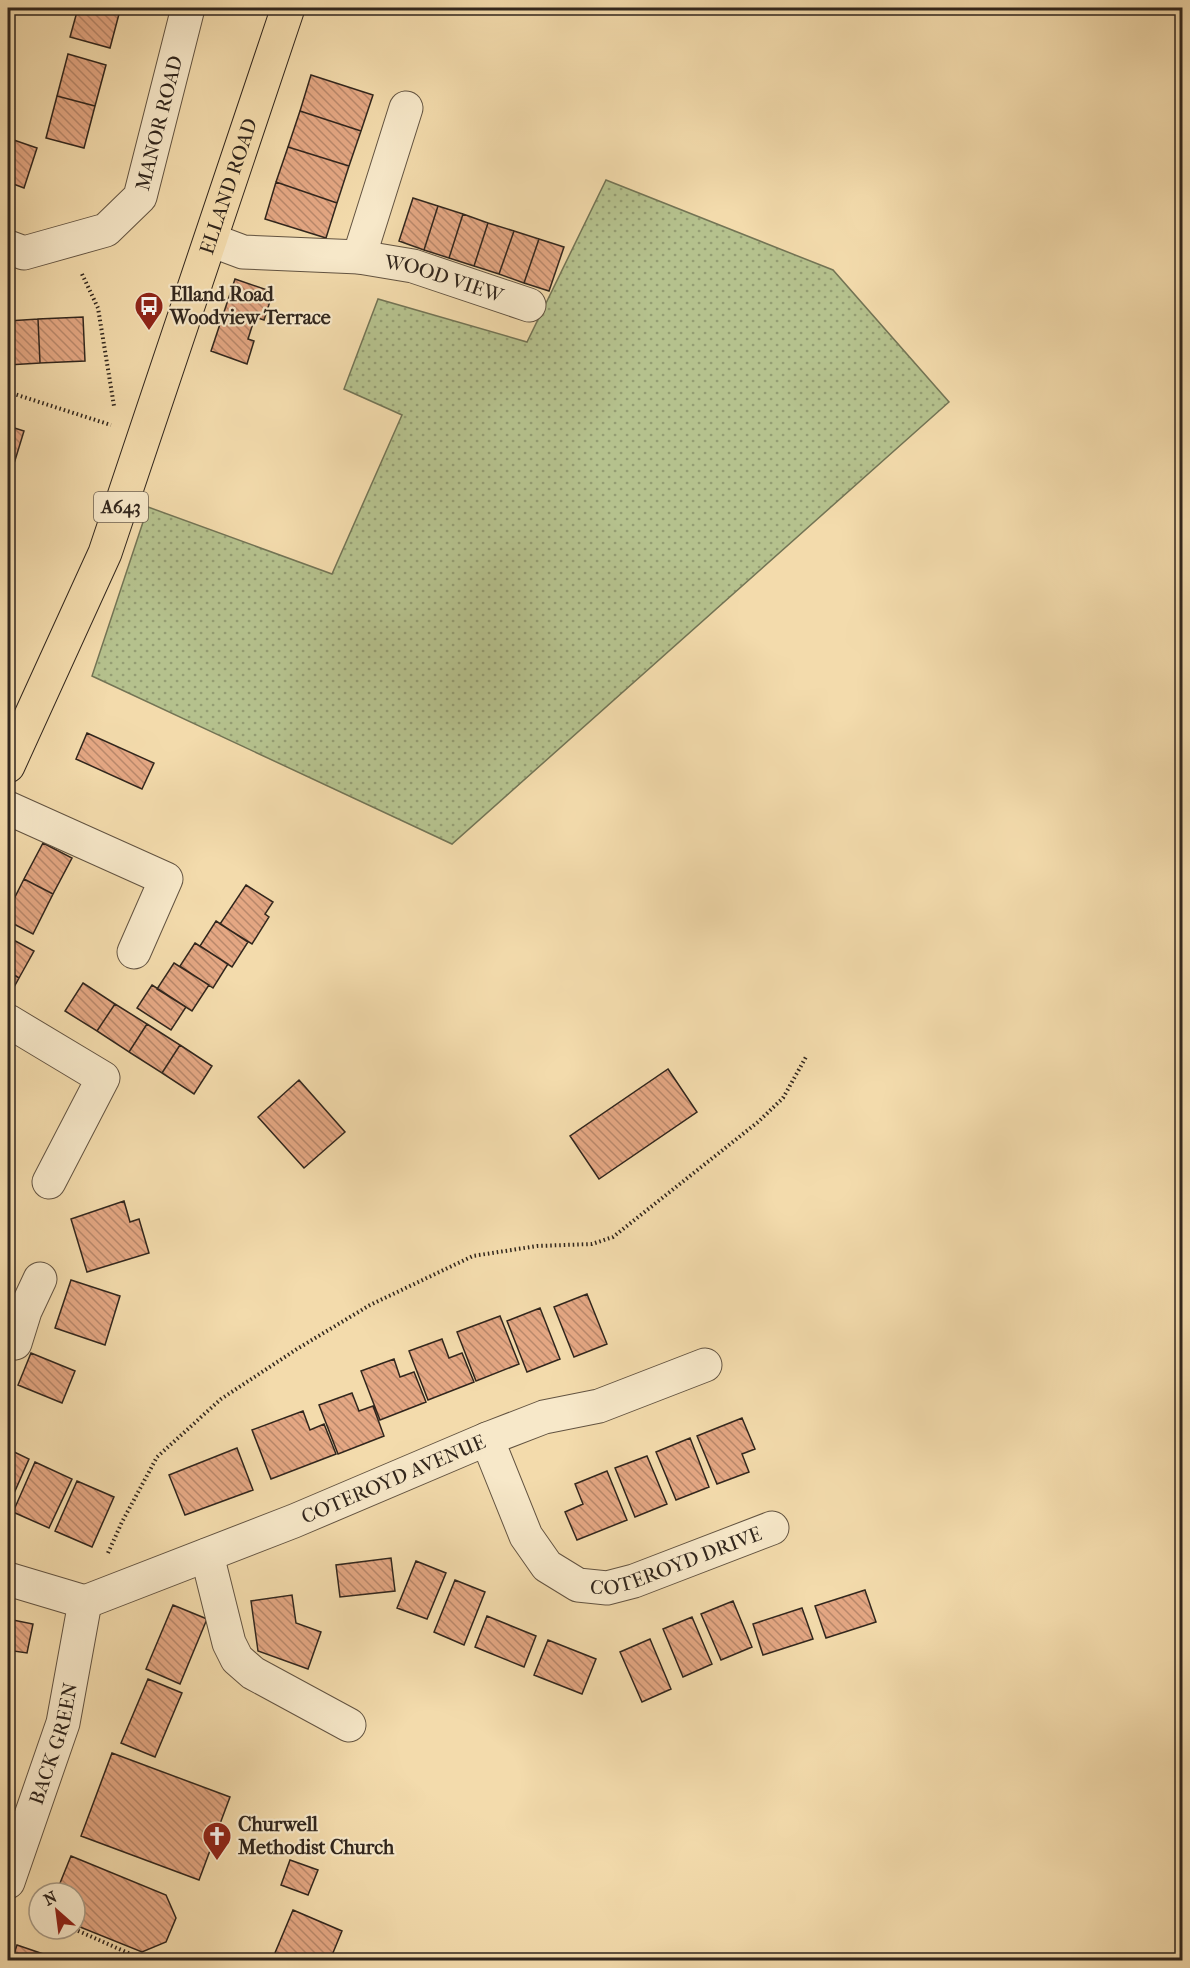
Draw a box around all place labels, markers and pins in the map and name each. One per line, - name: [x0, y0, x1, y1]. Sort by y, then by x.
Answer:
- place label: Elland Road Woodview Terrace: [169, 283, 331, 329]
- bus stop icon: Elland Road Woodview Terrace: [133, 290, 165, 332]
- place label: Churwell Methodist Church: [237, 1813, 395, 1859]
- church icon: Churwell Methodist Church: [201, 1820, 233, 1862]

